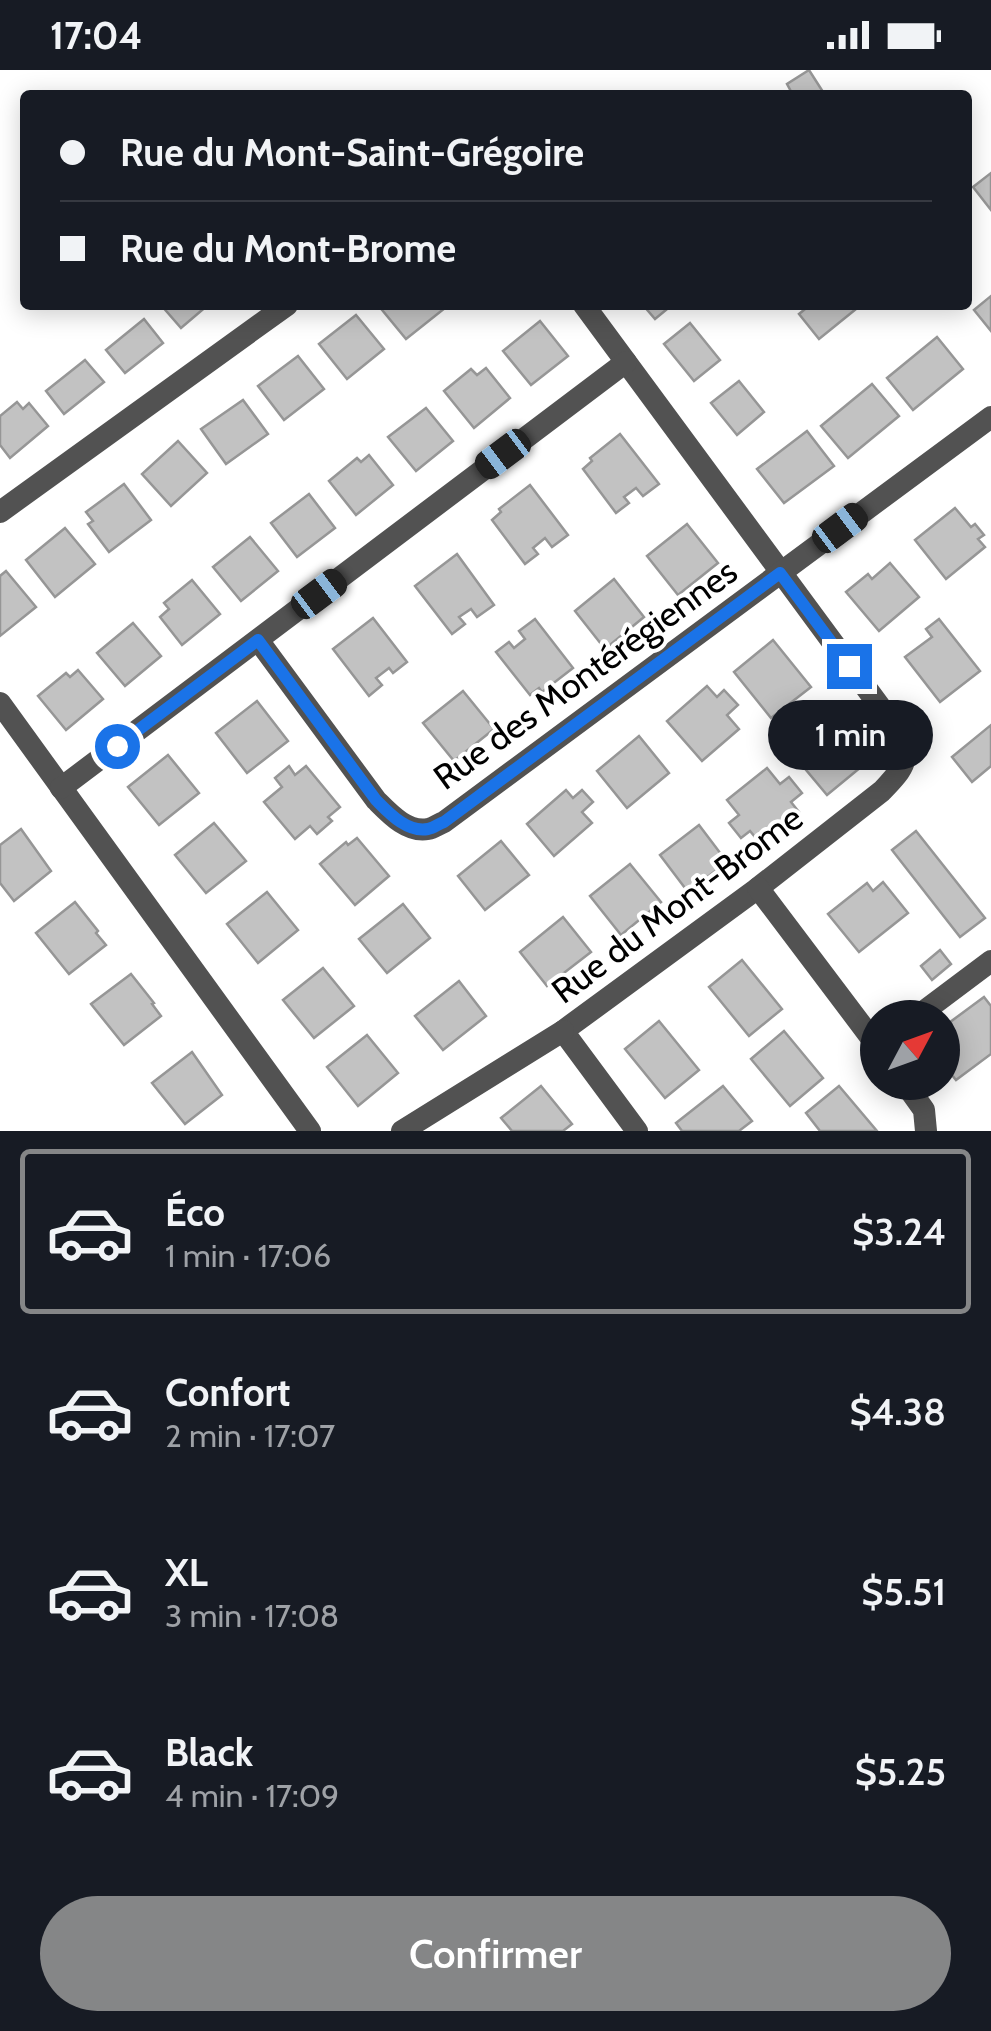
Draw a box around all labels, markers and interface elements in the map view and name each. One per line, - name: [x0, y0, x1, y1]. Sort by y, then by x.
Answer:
- text: 17:04: [50, 12, 142, 59]
- text: Rue du Mont-Saint-Grégoire: [120, 129, 584, 176]
- text: Rue du Mont-Brome: [120, 225, 456, 272]
- car: [470, 424, 536, 484]
- car: [807, 498, 873, 558]
- street label: Rue des Montérégiennes: [425, 550, 745, 798]
- car: [286, 564, 352, 624]
- route end: [827, 644, 872, 689]
- callout: 1 min: [766, 701, 932, 771]
- text: 1 min: [815, 715, 886, 754]
- route start: [95, 724, 140, 769]
- street label: Rue du Mont-Brome: [543, 796, 811, 1012]
- north arrow: [860, 1000, 960, 1100]
- map controls: [860, 1000, 960, 1100]
- icon: car: [45, 1187, 135, 1277]
- text: Éco: [165, 1189, 225, 1236]
- text: $3.24: [852, 1208, 946, 1255]
- text: 1 min · 17:06: [165, 1236, 331, 1275]
- icon: car: [45, 1367, 135, 1457]
- text: Confort: [165, 1369, 290, 1416]
- text: $4.38: [849, 1388, 946, 1435]
- text: 2 min · 17:07: [165, 1416, 335, 1455]
- icon: car: [45, 1547, 135, 1637]
- text: XL: [165, 1549, 208, 1596]
- text: $5.51: [861, 1568, 946, 1615]
- text: 3 min · 17:08: [165, 1596, 339, 1635]
- icon: car: [45, 1727, 135, 1817]
- text: Black: [165, 1729, 253, 1776]
- text: $5.25: [855, 1748, 946, 1795]
- text: 4 min · 17:09: [165, 1776, 339, 1815]
- button: Confirmer: [40, 1896, 951, 2011]

